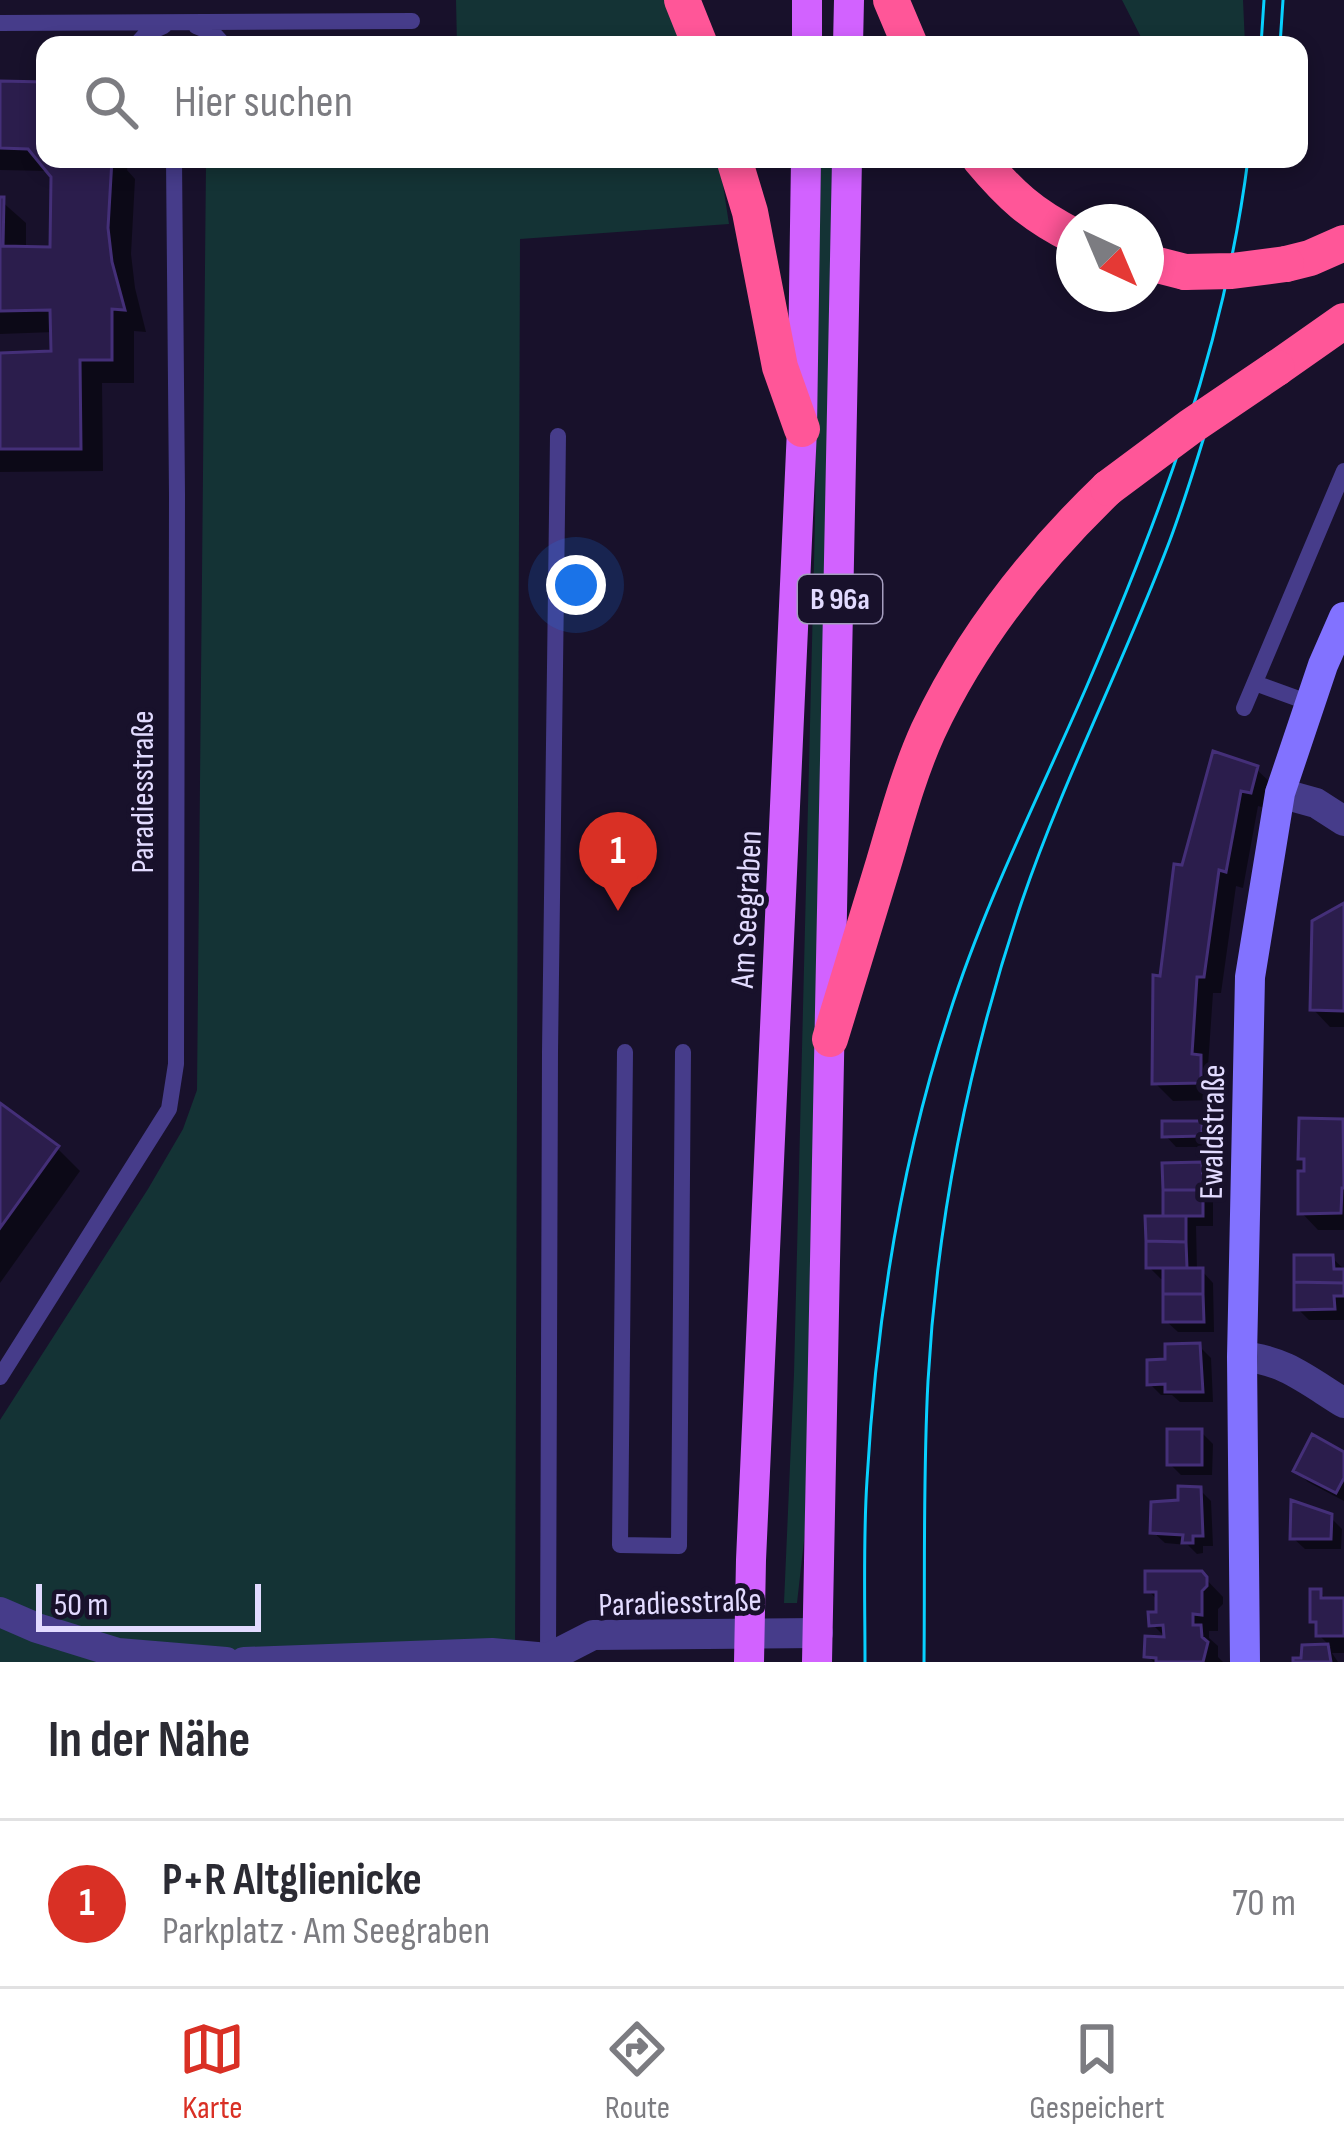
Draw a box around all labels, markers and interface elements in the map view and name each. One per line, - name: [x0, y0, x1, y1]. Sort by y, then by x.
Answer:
- search box: [36, 36, 1308, 168]
- icon: search: [78, 69, 144, 135]
- text: Hier suchen: [174, 75, 353, 130]
- north arrow: [1056, 204, 1164, 312]
- your location: [546, 555, 606, 615]
- road number: B 96a: [798, 575, 882, 623]
- street label: Paradiesstraße: [123, 710, 163, 874]
- pin: 1: [579, 812, 657, 911]
- street label: Am Seegraben: [723, 829, 771, 990]
- street label: Ewaldstraße: [1192, 1064, 1234, 1200]
- scale bar: [36, 1578, 261, 1631]
- street label: Paradiesstraße: [598, 1580, 762, 1626]
- text: 50 m: [54, 1585, 108, 1625]
- text: In der Nähe: [48, 1710, 250, 1771]
- text: P+R Altglienicke: [162, 1853, 422, 1908]
- text: 1: [79, 1880, 95, 1927]
- text: 70 m: [1232, 1880, 1296, 1927]
- text: Parkplatz · Am Seegraben: [162, 1908, 490, 1955]
- tab: Karte: [179, 2016, 245, 2128]
- tab: Route: [604, 2016, 670, 2128]
- tab: Gespeichert: [1029, 2016, 1165, 2128]

